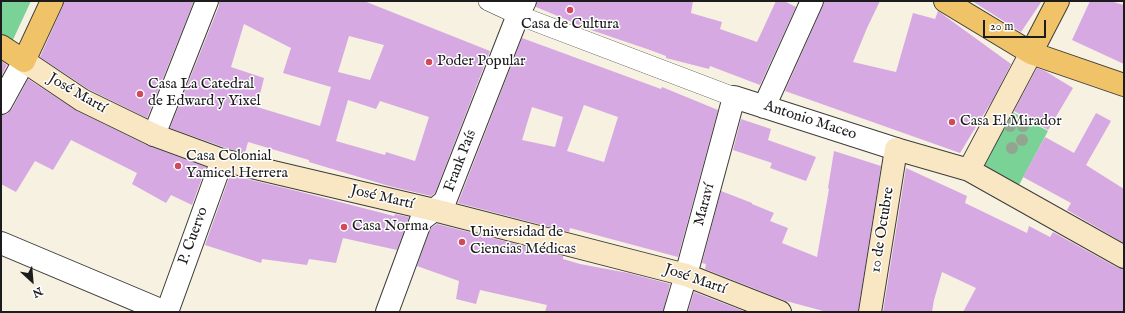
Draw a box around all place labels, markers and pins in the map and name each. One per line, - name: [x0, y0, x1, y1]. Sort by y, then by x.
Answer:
- marker: Casa de Cultura: [565, 5, 575, 15]
- place label: Casa de Cultura: [521, 16, 619, 34]
- place label: Poder Popular: [437, 53, 526, 71]
- marker: Poder Popular: [424, 57, 434, 67]
- place label: Casa La Catedral de Edward y Yixel: [148, 76, 261, 111]
- marker: Casa La Catedral de Edward y Yixel: [135, 89, 145, 99]
- place label: Casa El Mirador: [960, 113, 1062, 131]
- marker: Casa El Mirador: [947, 117, 957, 127]
- place label: Casa Colonial Yamicel Herrera: [186, 148, 288, 183]
- marker: Casa Colonial Yamicel Herrera: [173, 161, 183, 171]
- place label: Casa Norma: [352, 218, 428, 236]
- marker: Casa Norma: [339, 222, 349, 232]
- place label: Universidad de Ciencias Médicas: [470, 224, 576, 259]
- marker: Universidad de Ciencias Médicas: [457, 237, 467, 247]

